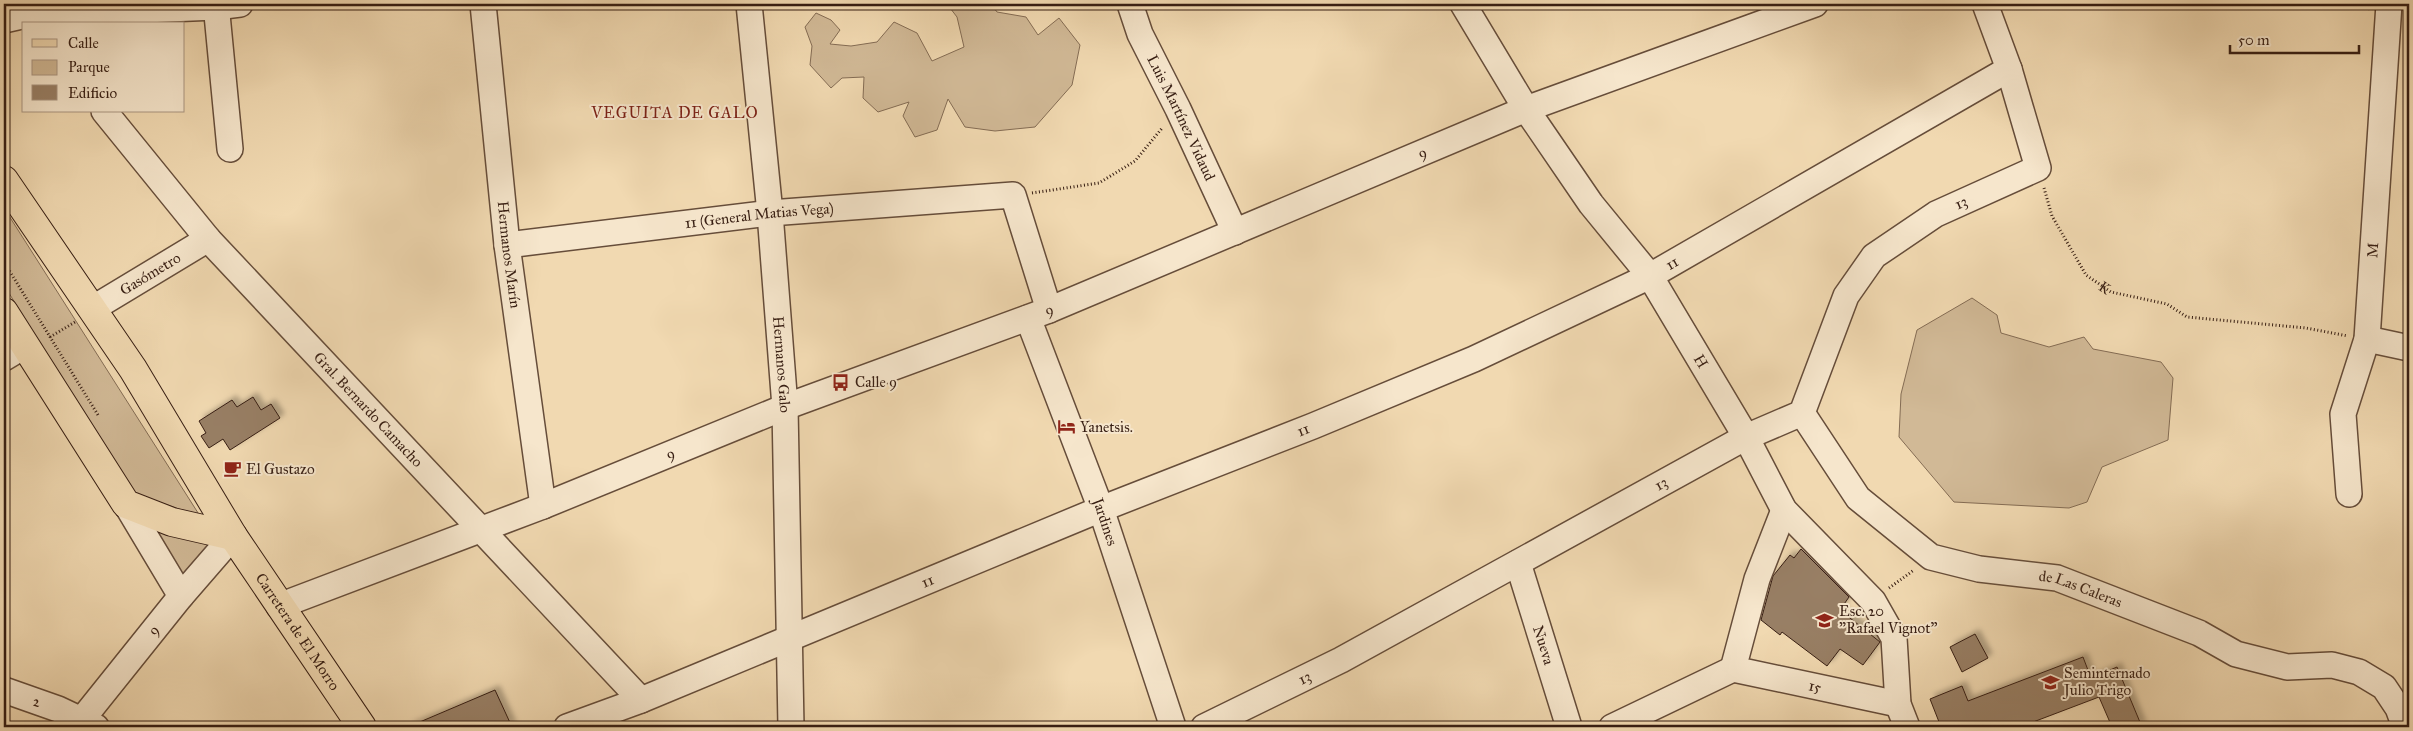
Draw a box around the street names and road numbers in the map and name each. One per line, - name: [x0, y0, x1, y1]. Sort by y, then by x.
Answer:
- street label: Luis Martínez Vidaud: [1143, 52, 1219, 184]
- street label: 9: [1415, 143, 1429, 163]
- street label: 13: [1952, 192, 1970, 213]
- street label: 11 (General Matias Vega): [684, 199, 834, 232]
- street label: Hermanos Marín: [494, 200, 525, 309]
- street label: M: [2363, 242, 2382, 258]
- street label: Gasómetro: [117, 248, 184, 299]
- street label: 11: [1662, 252, 1682, 274]
- street label: K: [2095, 277, 2115, 298]
- street label: 9: [1042, 300, 1056, 320]
- street label: Hermanos Galo: [769, 315, 794, 413]
- street label: Gral. Bernardo Camacho: [310, 348, 427, 471]
- street label: H: [1690, 351, 1712, 372]
- street label: 11: [1294, 419, 1312, 440]
- street label: 9: [663, 444, 678, 464]
- street label: 13: [1652, 473, 1671, 494]
- street label: Jardines: [1087, 494, 1121, 548]
- street label: de Las Caleras: [2038, 567, 2125, 611]
- street label: Carretera de El Morro: [252, 570, 344, 694]
- street label: 11: [919, 570, 937, 592]
- street label: 9: [144, 621, 163, 639]
- street label: Nueva: [1529, 623, 1558, 668]
- street label: 13: [1295, 667, 1314, 689]
- street label: 15: [1807, 676, 1823, 697]
- street label: 2: [31, 692, 44, 712]

